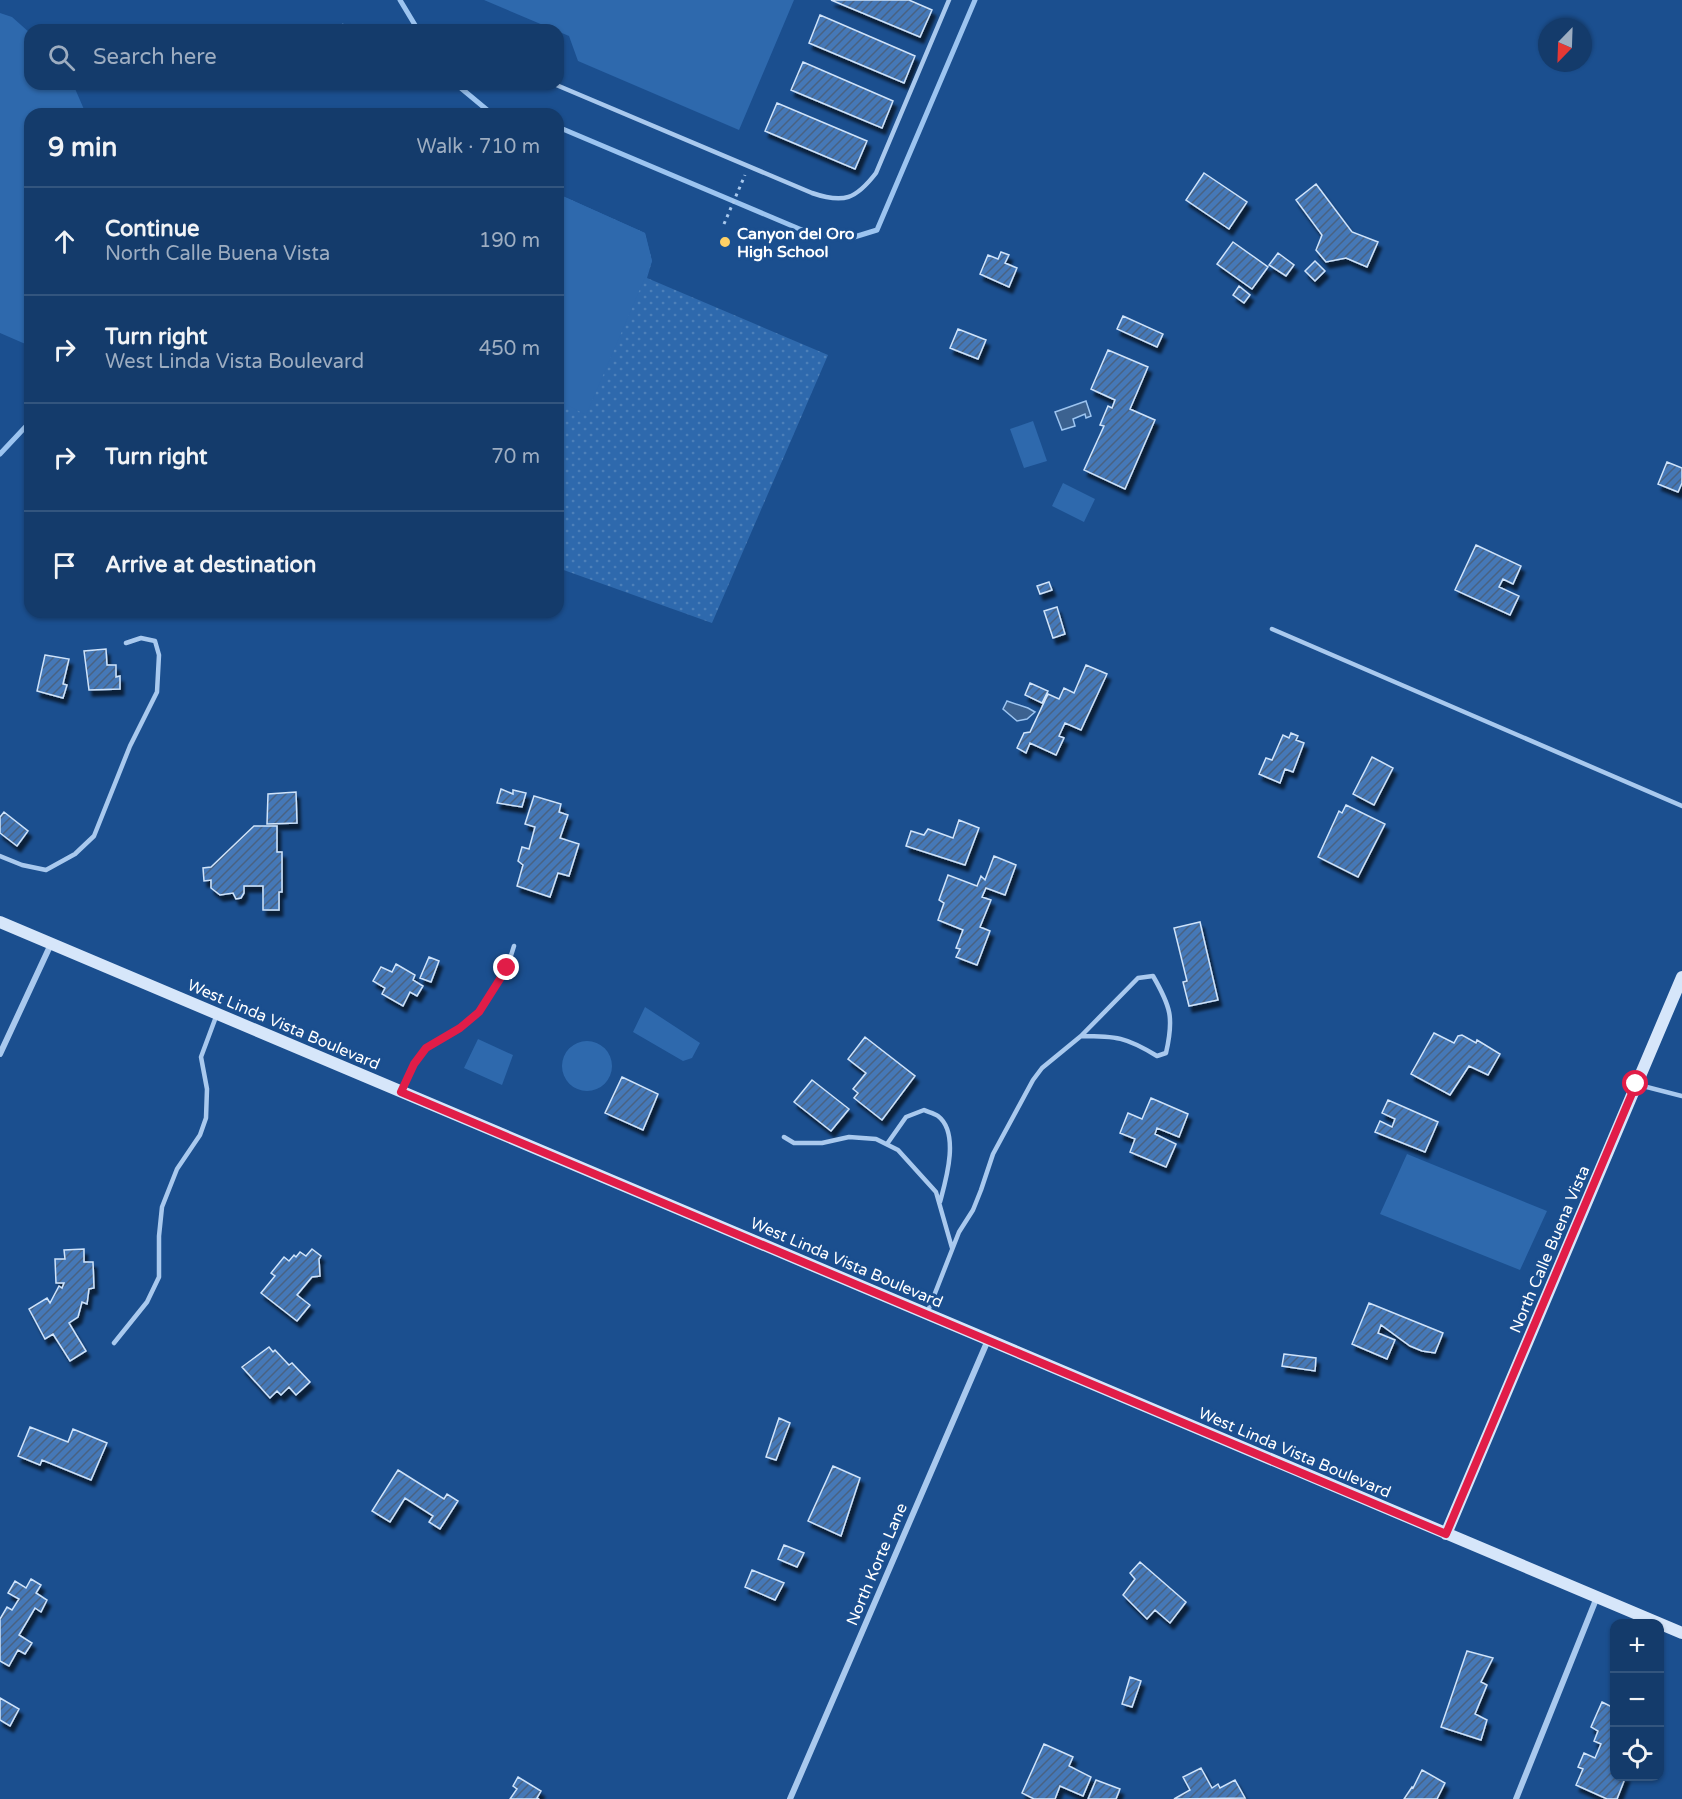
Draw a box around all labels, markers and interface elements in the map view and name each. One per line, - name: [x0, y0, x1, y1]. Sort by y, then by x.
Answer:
- north arrow: [1538, 18, 1592, 72]
- search box: [24, 24, 564, 90]
- icon: search: [45, 41, 78, 74]
- text: Search here: [93, 44, 217, 70]
- text: 9 min: [48, 132, 117, 163]
- text: Walk · 710 m: [417, 135, 540, 159]
- text: Continue: [105, 216, 200, 242]
- place label: Canyon del Oro High School: [737, 224, 855, 262]
- icon: ahead: [48, 225, 81, 258]
- text: 190 m: [479, 229, 540, 253]
- marker: Canyon del Oro High School: [718, 235, 732, 249]
- text: North Calle Buena Vista: [105, 242, 330, 266]
- text: Turn right: [105, 324, 207, 350]
- icon: right: [48, 333, 81, 366]
- text: 450 m: [479, 337, 540, 361]
- text: West Linda Vista Boulevard: [105, 350, 364, 374]
- icon: right: [48, 441, 81, 474]
- text: Turn right: [105, 444, 207, 470]
- text: 70 m: [491, 445, 540, 469]
- icon: arrive: [48, 549, 81, 582]
- text: Arrive at destination: [105, 552, 316, 578]
- route end: [493, 954, 519, 980]
- street label: West Linda Vista Boulevard: [184, 975, 383, 1075]
- route start: [1622, 1070, 1648, 1096]
- street label: North Calle Buena Vista: [1506, 1163, 1594, 1336]
- street label: West Linda Vista Boulevard: [747, 1213, 946, 1313]
- street label: West Linda Vista Boulevard: [1195, 1403, 1394, 1503]
- street label: North Korte Lane: [842, 1500, 912, 1629]
- map controls: [1610, 1619, 1664, 1781]
- button: +: [1610, 1619, 1664, 1673]
- button: −: [1610, 1673, 1664, 1727]
- button: locate: [1610, 1727, 1664, 1781]

